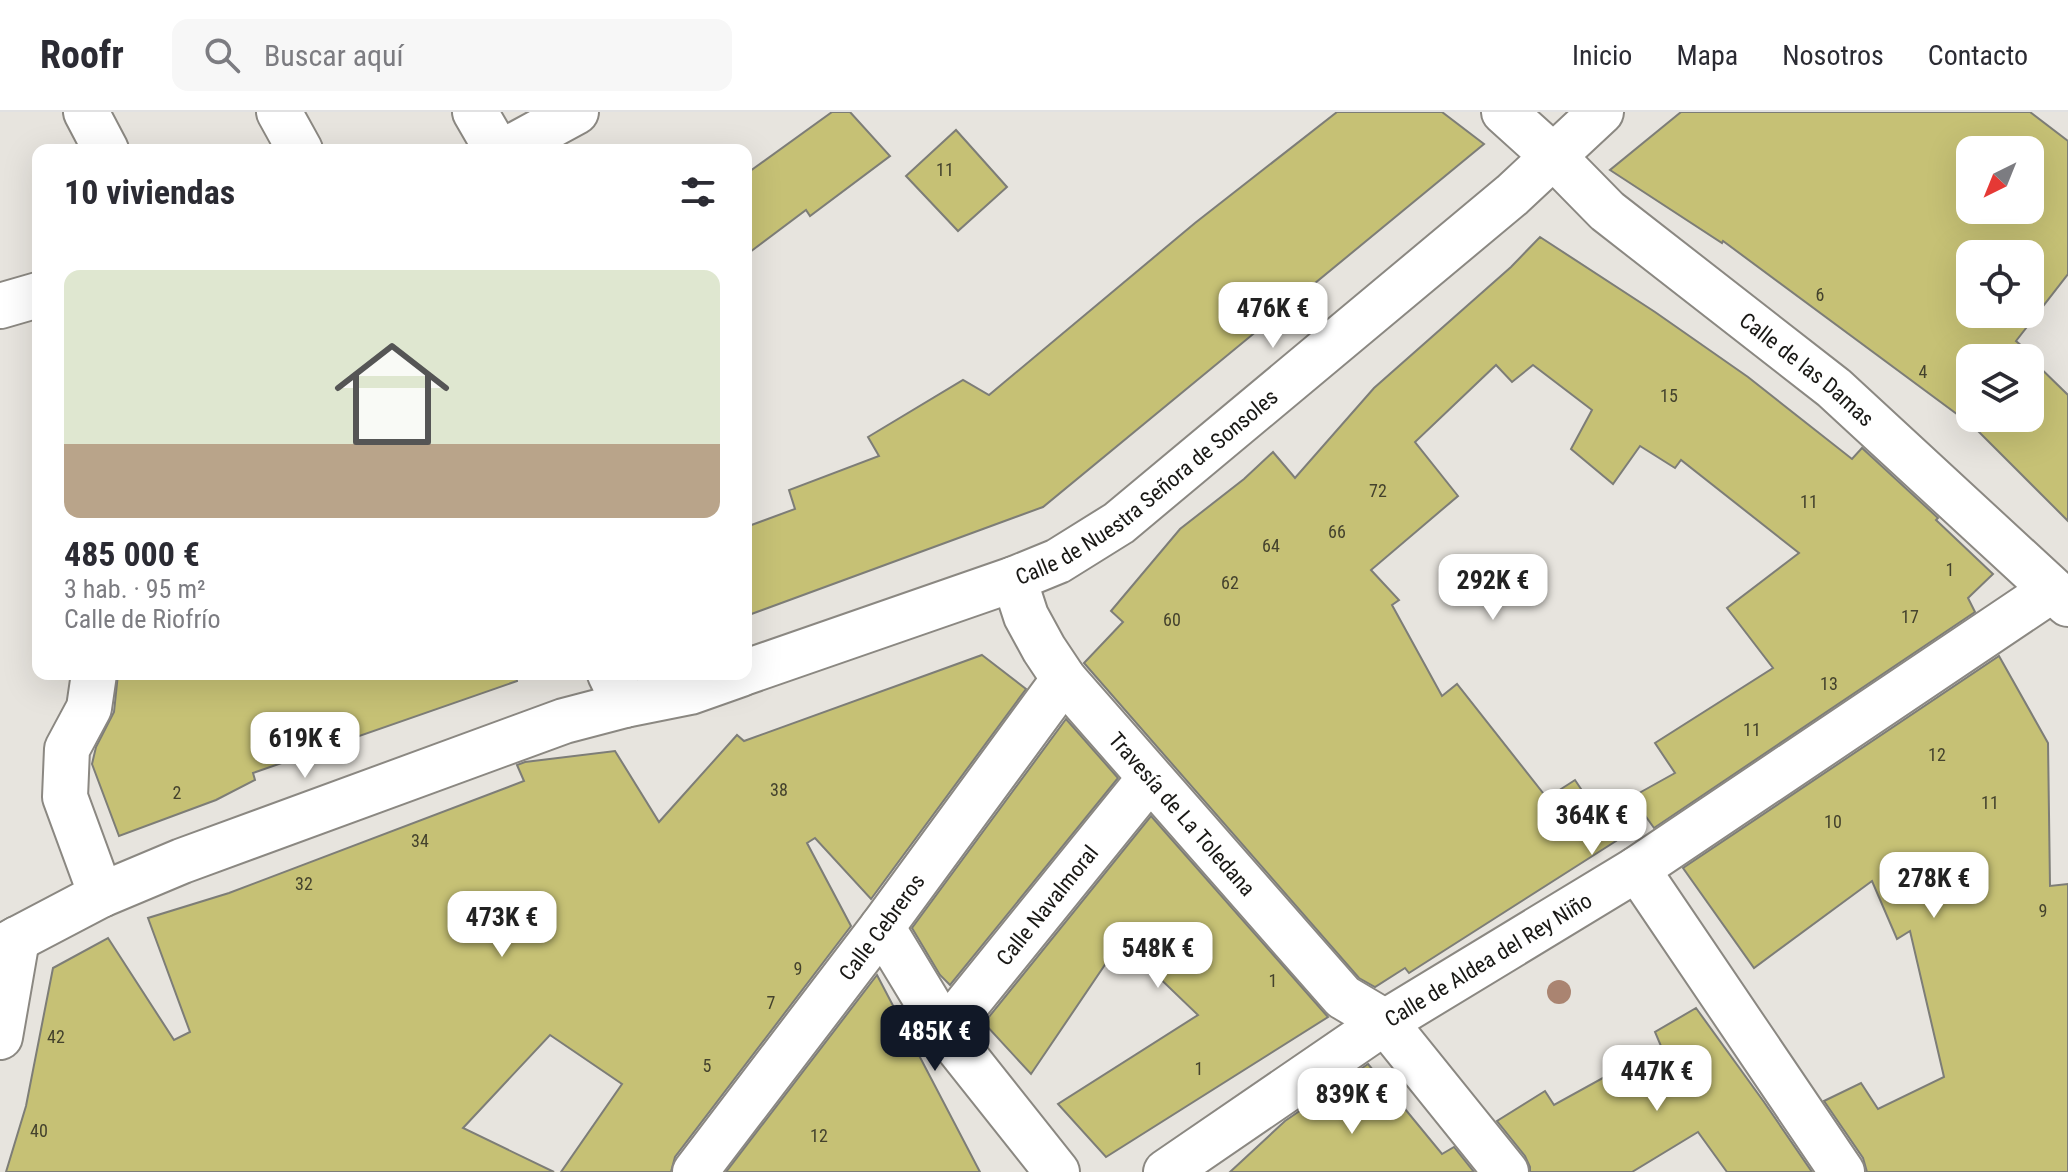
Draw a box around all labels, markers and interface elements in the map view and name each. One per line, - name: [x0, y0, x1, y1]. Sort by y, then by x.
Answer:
- search box: [172, 19, 732, 91]
- text: Roofr: [40, 33, 124, 77]
- icon: search: [200, 33, 244, 77]
- text: Buscar aquí: [264, 38, 404, 73]
- text: Inicio: [1572, 39, 1632, 72]
- text: Mapa: [1676, 39, 1738, 72]
- text: Nosotros: [1782, 39, 1884, 72]
- text: Contacto: [1928, 39, 2028, 72]
- north arrow: [1956, 136, 2044, 224]
- map controls: [1956, 136, 2044, 432]
- house number: 11: [936, 159, 954, 180]
- icon: filters: [676, 170, 720, 214]
- text: 10 viviendas: [64, 172, 235, 212]
- button: locate: [1956, 240, 2044, 328]
- pin: 476K €: [1208, 282, 1338, 350]
- house number: 6: [1816, 284, 1824, 305]
- text: 476K €: [1237, 293, 1309, 323]
- street label: Calle de las Damas: [1735, 307, 1879, 431]
- icon: home: [320, 322, 464, 466]
- button: layers: [1956, 344, 2044, 432]
- house number: 4: [1919, 361, 1928, 382]
- street label: Calle de Nuestra Señora de Sonsoles: [1012, 384, 1282, 590]
- house number: 15: [1660, 385, 1678, 406]
- house number: 72: [1369, 480, 1387, 501]
- house number: 11: [1800, 491, 1818, 512]
- house number: 66: [1328, 521, 1346, 542]
- text: 485 000 €: [64, 534, 200, 574]
- house number: 64: [1262, 535, 1280, 556]
- pin: 292K €: [1428, 554, 1558, 622]
- house number: 1: [1946, 559, 1954, 580]
- text: 292K €: [1457, 565, 1529, 595]
- house number: 62: [1221, 572, 1239, 593]
- text: 3 hab. · 95 m²: [64, 574, 206, 604]
- text: Calle de Riofrío: [64, 604, 220, 634]
- house number: 17: [1901, 606, 1919, 627]
- house number: 60: [1163, 609, 1181, 630]
- house number: 13: [1820, 673, 1838, 694]
- pin: 619K €: [240, 712, 370, 780]
- house number: 11: [1743, 719, 1761, 740]
- text: 619K €: [269, 723, 341, 753]
- street label: Travesía de La Toledana: [1104, 727, 1261, 901]
- house number: 12: [1928, 744, 1946, 765]
- house number: 38: [770, 779, 788, 800]
- house number: 2: [173, 782, 182, 803]
- pin: 364K €: [1527, 789, 1657, 857]
- house number: 11: [1981, 792, 1999, 813]
- text: 364K €: [1556, 800, 1628, 830]
- house number: 10: [1824, 811, 1842, 832]
- house number: 34: [411, 830, 429, 851]
- street label: Calle Navalmoral: [991, 840, 1103, 970]
- pin: 278K €: [1869, 852, 1999, 920]
- text: 278K €: [1898, 863, 1970, 893]
- street label: Calle Cebreros: [834, 869, 929, 985]
- house number: 32: [295, 873, 313, 894]
- street label: Calle de Aldea del Rey Niño: [1380, 887, 1596, 1032]
- pin: 473K €: [437, 891, 567, 959]
- house number: 9: [2039, 900, 2047, 921]
- text: 473K €: [466, 902, 538, 932]
- pin: 548K €: [1093, 922, 1223, 990]
- text: 548K €: [1122, 933, 1194, 963]
- house number: 9: [794, 958, 802, 979]
- house number: 1: [1269, 970, 1277, 991]
- house number: 7: [767, 992, 776, 1013]
- pin: 485K €: [870, 1005, 1000, 1073]
- text: 485K €: [899, 1016, 971, 1046]
- house number: 42: [47, 1026, 65, 1047]
- pin: 447K €: [1592, 1045, 1722, 1113]
- house number: 5: [703, 1055, 712, 1076]
- text: 447K €: [1621, 1056, 1693, 1086]
- house number: 1: [1195, 1058, 1203, 1079]
- pin: 839K €: [1287, 1068, 1417, 1136]
- text: 839K €: [1316, 1079, 1388, 1109]
- house number: 40: [30, 1120, 48, 1141]
- house number: 12: [810, 1125, 828, 1146]

